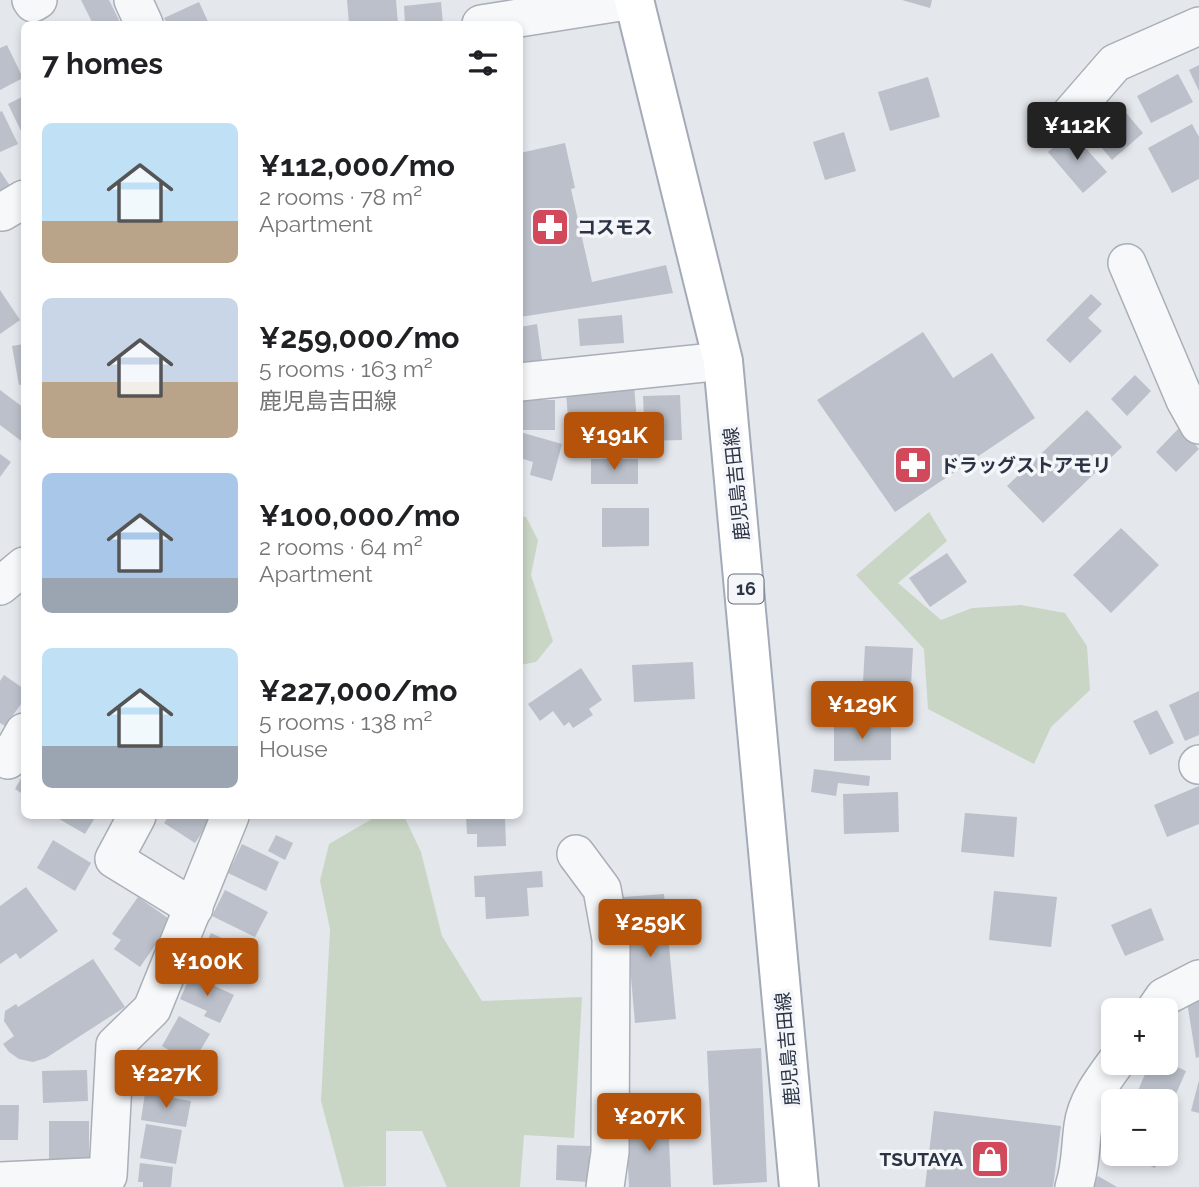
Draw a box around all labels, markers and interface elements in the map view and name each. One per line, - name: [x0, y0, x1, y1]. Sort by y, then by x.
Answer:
- icon: filters: [464, 44, 502, 82]
- text: 7 homes: [42, 46, 163, 81]
- pin: ¥112K: [1028, 102, 1126, 162]
- text: ¥112K: [1043, 111, 1111, 138]
- text: ¥112,000/mo: [259, 148, 455, 183]
- icon: home: [98, 151, 182, 235]
- text: 2 rooms · 78 m²: [259, 183, 422, 210]
- pharmacy icon: コスモス: [529, 206, 571, 248]
- text: Apartment: [259, 210, 373, 237]
- place label: コスモス: [577, 216, 653, 238]
- text: ¥259,000/mo: [259, 320, 460, 355]
- icon: home: [98, 326, 182, 410]
- text: 5 rooms · 163 m²: [259, 355, 433, 382]
- text: 鹿児島吉田線: [259, 387, 397, 414]
- pin: ¥191K: [565, 412, 663, 472]
- text: ¥191K: [580, 421, 648, 448]
- street label: 鹿児島吉田線: [719, 426, 753, 542]
- pharmacy icon: ドラッグストアモリ: [892, 444, 934, 486]
- place label: ドラッグストアモリ: [940, 454, 1111, 476]
- text: ¥100,000/mo: [259, 498, 460, 533]
- icon: home: [98, 501, 182, 585]
- text: 2 rooms · 64 m²: [259, 533, 423, 560]
- text: Apartment: [259, 560, 373, 587]
- road number: 16: [728, 574, 764, 604]
- text: ¥227,000/mo: [259, 673, 457, 708]
- icon: home: [98, 676, 182, 760]
- pin: ¥129K: [813, 682, 911, 741]
- text: ¥129K: [827, 690, 897, 717]
- text: 5 rooms · 138 m²: [259, 708, 433, 735]
- text: House: [259, 735, 328, 762]
- pin: ¥259K: [601, 900, 699, 959]
- text: ¥259K: [614, 908, 686, 935]
- pin: ¥100K: [158, 939, 256, 998]
- text: ¥100K: [171, 947, 243, 974]
- street label: 鹿児島吉田線: [771, 991, 803, 1107]
- map controls: [1101, 998, 1178, 1166]
- button: +: [1101, 998, 1178, 1075]
- pin: ¥227K: [117, 1050, 215, 1110]
- text: ¥227K: [131, 1059, 201, 1086]
- button: −: [1101, 1089, 1178, 1166]
- pin: ¥207K: [600, 1094, 698, 1153]
- text: ¥207K: [613, 1102, 685, 1129]
- shop icon: TSUTAYA: [969, 1138, 1011, 1180]
- place label: TSUTAYA: [880, 1148, 963, 1170]

